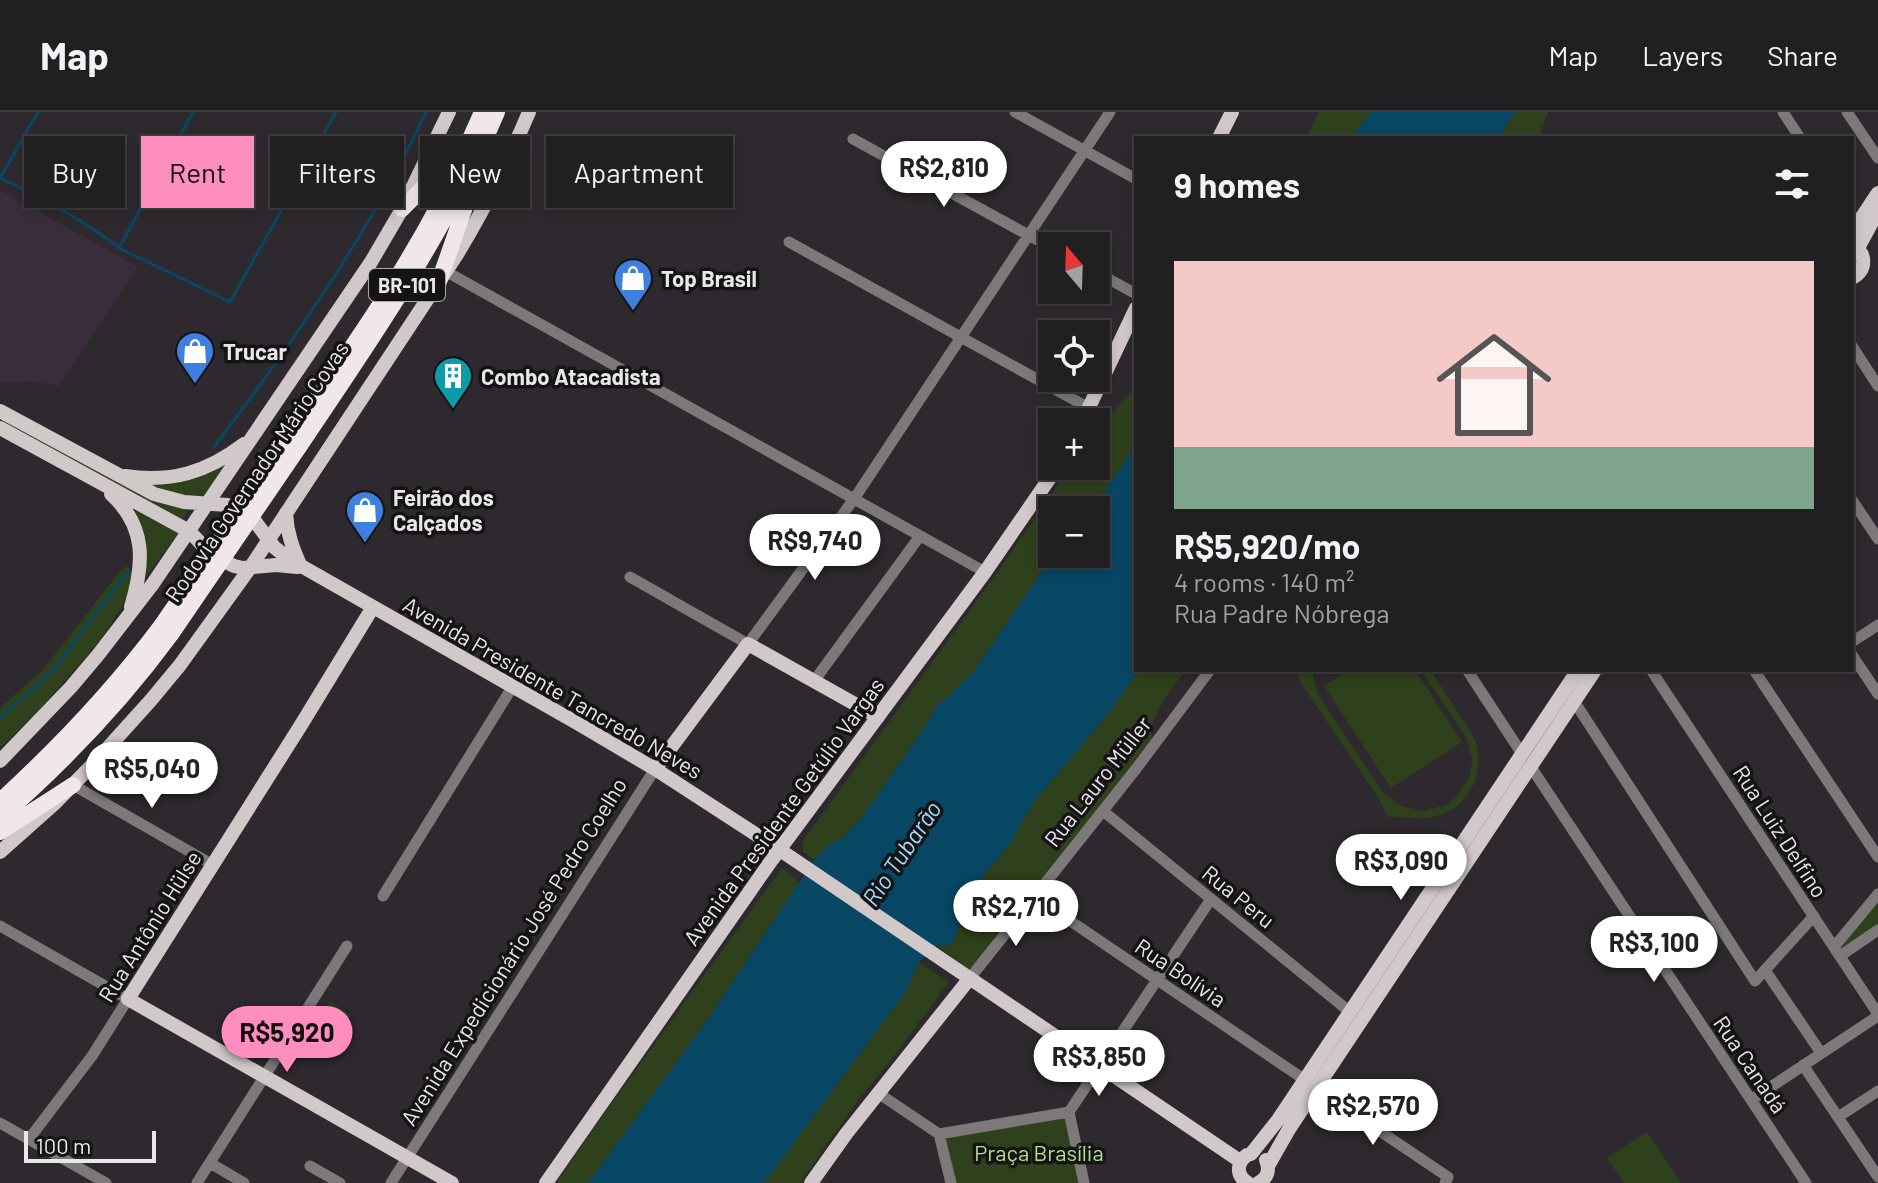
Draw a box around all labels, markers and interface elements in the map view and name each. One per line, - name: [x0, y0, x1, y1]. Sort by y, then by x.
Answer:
- text: Map: [40, 32, 109, 78]
- text: Map: [1548, 38, 1598, 72]
- text: Layers: [1642, 38, 1723, 72]
- text: Share: [1767, 38, 1838, 72]
- chip: Buy: [24, 136, 125, 208]
- chip: Rent: [141, 136, 254, 208]
- chip: Filters: [270, 136, 404, 208]
- chip: New: [420, 136, 530, 208]
- chip: Apartment: [546, 136, 733, 208]
- pin: R$2,810: [870, 141, 1018, 209]
- text: R$2,810: [899, 151, 989, 182]
- icon: filters: [1770, 162, 1814, 206]
- text: 9 homes: [1174, 164, 1300, 205]
- north arrow: [1038, 232, 1110, 304]
- map controls: [1038, 232, 1110, 568]
- shop icon: Top Brasil: [612, 257, 654, 312]
- place label: Top Brasil: [661, 265, 757, 291]
- road number: BR-101: [369, 269, 445, 301]
- icon: home: [1422, 313, 1566, 457]
- button: locate: [1038, 320, 1110, 392]
- shop icon: Trucar: [174, 330, 216, 385]
- street label: Rodovia Governador Mário Covas: [159, 336, 353, 606]
- place label: Trucar: [223, 338, 287, 364]
- building icon: Combo Atacadista: [432, 355, 474, 410]
- place label: Combo Atacadista: [481, 363, 661, 389]
- button: +: [1038, 408, 1110, 480]
- place label: Feirão dos Calçados: [393, 484, 494, 535]
- shop icon: Feirão dos Calçados: [344, 489, 386, 544]
- button: −: [1038, 496, 1110, 568]
- pin: R$9,740: [741, 514, 889, 582]
- text: R$9,740: [768, 524, 862, 555]
- text: R$5,920/mo: [1174, 525, 1360, 566]
- text: 4 rooms · 140 m²: [1174, 566, 1354, 597]
- street label: Avenida Presidente Tancredo Neves: [399, 591, 707, 783]
- text: Rua Padre Nóbrega: [1174, 597, 1390, 628]
- street label: Avenida Presidente Getúlio Vargas: [677, 672, 889, 950]
- street label: Rua Lauro Müller: [1038, 711, 1156, 851]
- pin: R$5,040: [78, 742, 226, 810]
- text: R$5,040: [104, 752, 200, 783]
- street label: Rua Luiz Delfino: [1729, 760, 1833, 902]
- street label: Avenida Expedicionário José Pedro Coelho: [395, 772, 631, 1130]
- water label: Rio Tubarão: [855, 795, 947, 911]
- pin: R$3,090: [1327, 834, 1475, 902]
- text: R$3,090: [1354, 844, 1448, 875]
- street label: Rua Antônio Hülse: [92, 846, 206, 1006]
- street label: Rua Peru: [1198, 859, 1280, 933]
- pin: R$2,710: [942, 880, 1090, 948]
- text: R$2,710: [971, 890, 1061, 921]
- pin: R$3,100: [1580, 916, 1728, 984]
- text: R$3,100: [1609, 926, 1699, 957]
- street label: Rua Bolívia: [1131, 932, 1231, 1012]
- pin: R$5,920: [213, 1006, 361, 1074]
- street label: Rua Canadá: [1709, 1010, 1793, 1118]
- text: R$5,920: [240, 1016, 334, 1047]
- pin: R$3,850: [1025, 1030, 1173, 1098]
- text: R$3,850: [1052, 1040, 1146, 1071]
- pin: R$2,570: [1299, 1079, 1447, 1147]
- text: R$2,570: [1326, 1089, 1420, 1120]
- scale bar: [24, 1127, 156, 1163]
- text: 100 m: [36, 1132, 91, 1158]
- park label: Praça Brasília: [974, 1139, 1104, 1165]

